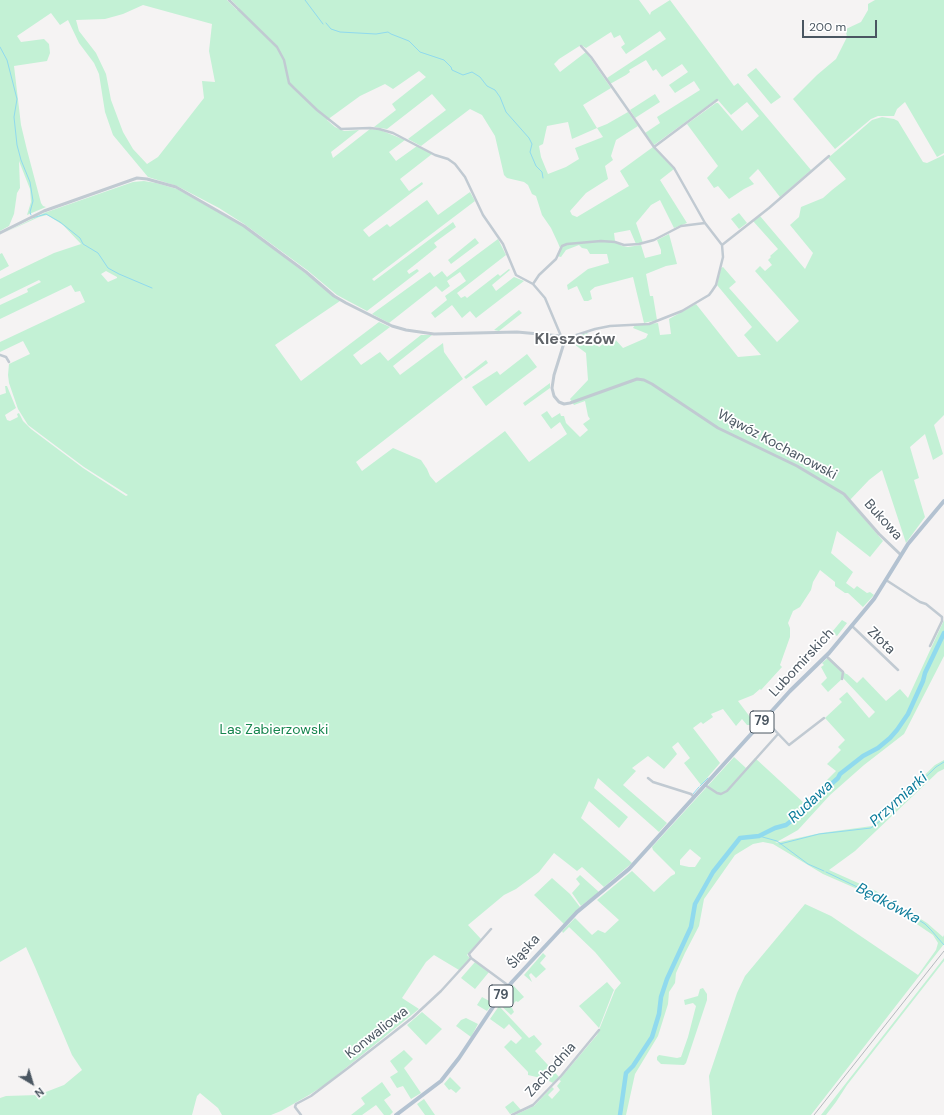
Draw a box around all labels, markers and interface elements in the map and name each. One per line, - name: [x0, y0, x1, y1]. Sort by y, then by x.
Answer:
- scale bar: [804, 12, 879, 38]
- text: 200 m: [809, 19, 846, 35]
- district label: Kleszczów: [535, 330, 615, 350]
- street label: Wąwóz Kochanowski: [714, 406, 840, 484]
- street label: Bukowa: [860, 496, 906, 544]
- street label: Złota: [864, 624, 898, 658]
- street label: Lubomirskich: [766, 625, 838, 701]
- road number: 79: [750, 711, 774, 733]
- park label: Las Zabierzowski: [220, 722, 328, 738]
- water label: Przymiarki: [866, 769, 932, 831]
- water label: Rudawa: [785, 777, 837, 827]
- water label: Będkówka: [853, 880, 923, 928]
- street label: Śląska: [504, 931, 544, 973]
- road number: 79: [489, 985, 513, 1007]
- street label: Konwaliowa: [342, 1003, 412, 1063]
- street label: Zachodnia: [522, 1039, 580, 1101]
- north arrow: [12, 1063, 52, 1103]
- text: N: [32, 1084, 47, 1100]

